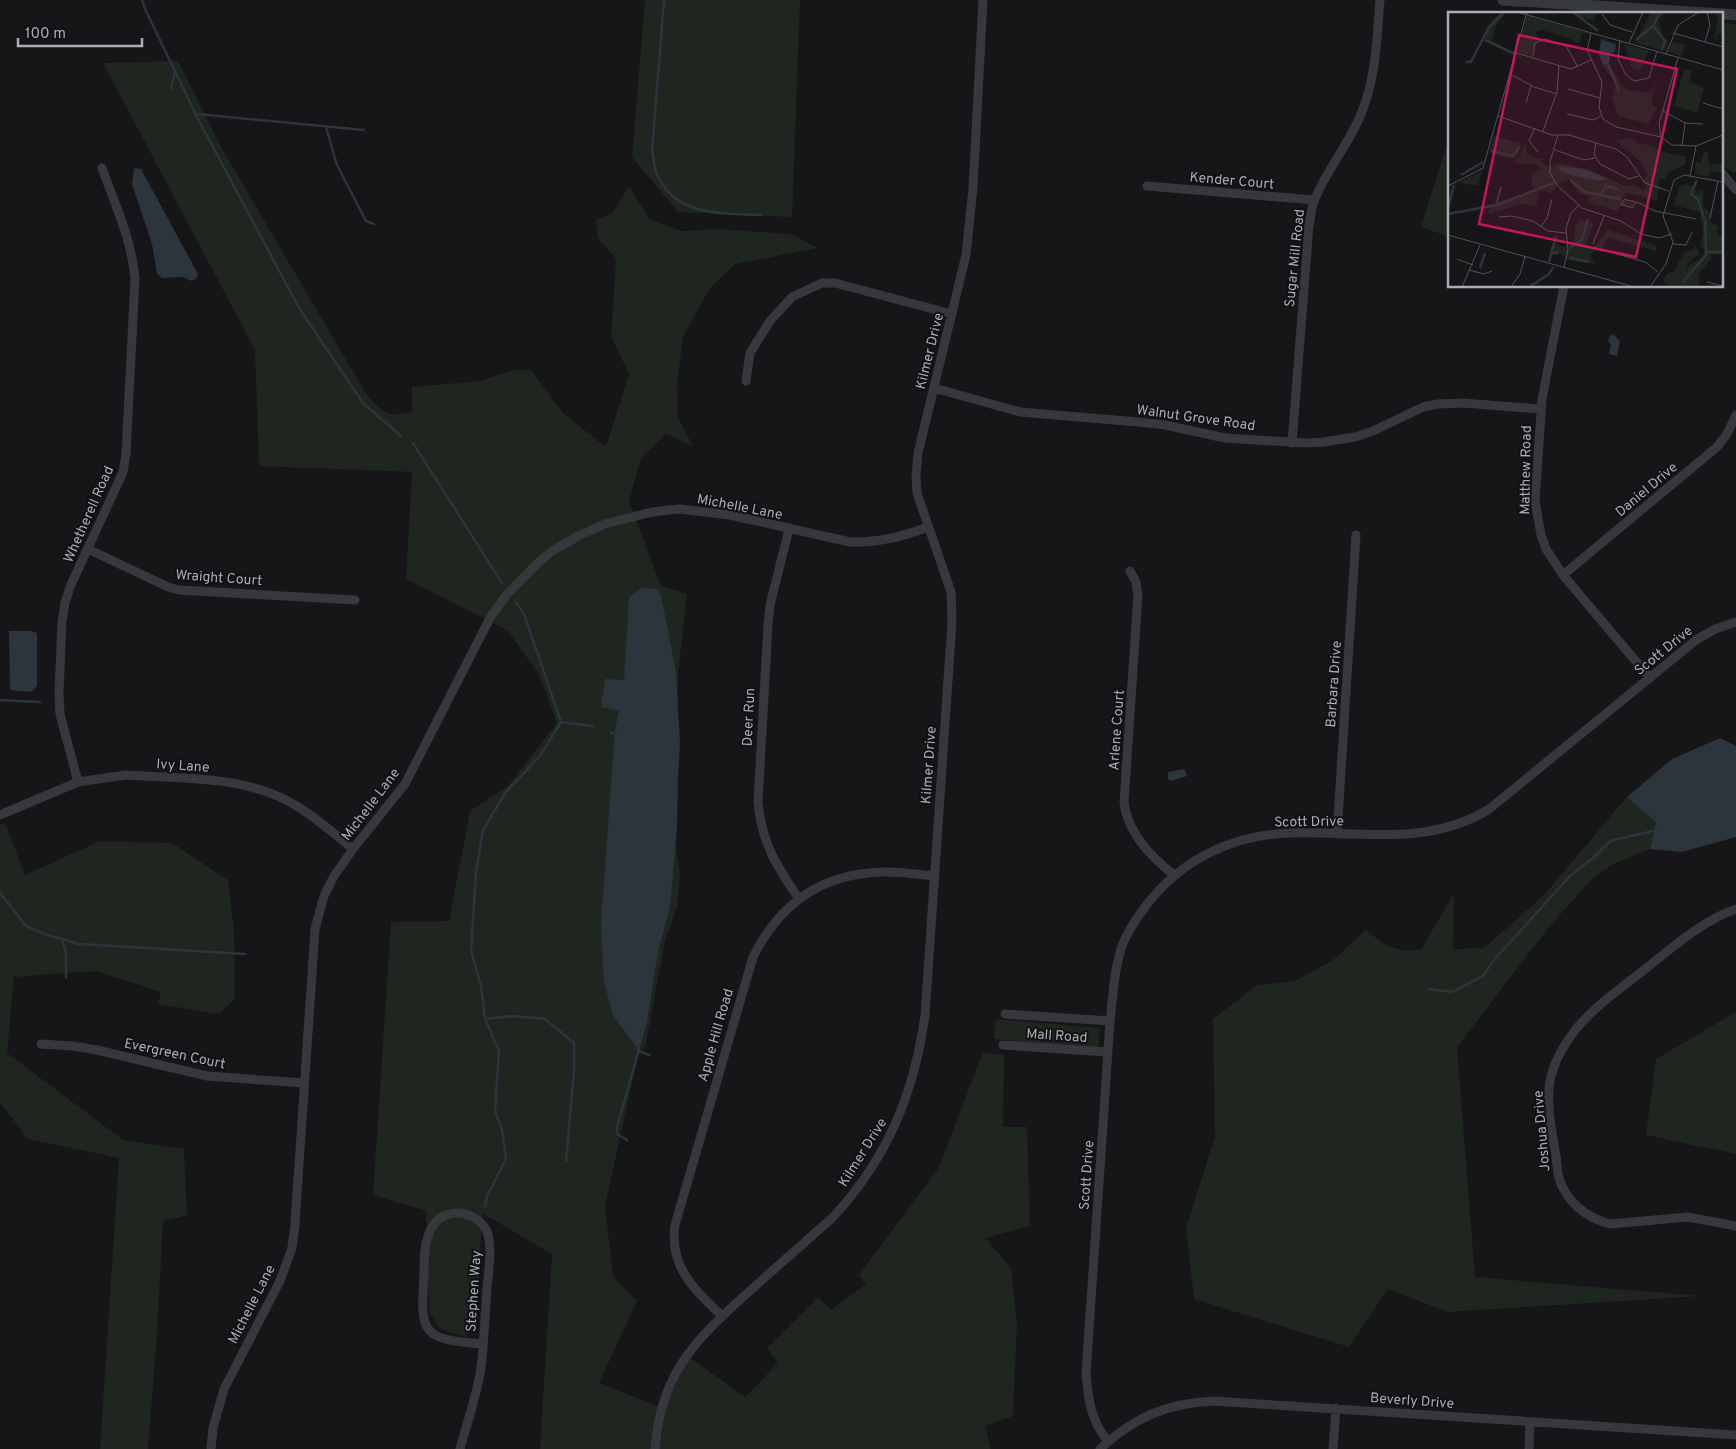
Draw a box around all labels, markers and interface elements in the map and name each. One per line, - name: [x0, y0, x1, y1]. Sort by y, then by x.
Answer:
- inset map: [1448, 12, 1724, 288]
- scale bar: [18, 15, 141, 47]
- text: 100 m: [25, 25, 66, 44]
- street label: Kender Court: [1189, 169, 1275, 194]
- street label: Sugar Mill Road: [1282, 208, 1309, 308]
- street label: Kilmer Drive: [913, 311, 948, 391]
- street label: Walnut Grove Road: [1135, 402, 1256, 435]
- street label: Matthew Road: [1517, 425, 1536, 515]
- street label: Daniel Drive: [1612, 459, 1682, 521]
- street label: Whetherell Road: [61, 464, 118, 565]
- street label: Michelle Lane: [696, 491, 784, 524]
- street label: Wraight Court: [175, 567, 263, 590]
- street label: Scott Drive: [1631, 623, 1696, 680]
- street label: Barbara Drive: [1323, 640, 1346, 728]
- street label: Deer Run: [739, 687, 760, 747]
- street label: Arlene Court: [1106, 689, 1129, 771]
- street label: Kilmer Drive: [918, 726, 941, 805]
- street label: Ivy Lane: [156, 756, 210, 777]
- street label: Michelle Lane: [338, 765, 404, 845]
- street label: Scott Drive: [1274, 813, 1344, 832]
- street label: Apple Hill Road: [695, 987, 738, 1084]
- street label: Mall Road: [1026, 1026, 1088, 1047]
- street label: Evergreen Court: [123, 1035, 227, 1073]
- street label: Joshua Drive: [1530, 1089, 1555, 1172]
- street label: Kilmer Drive: [835, 1115, 891, 1190]
- street label: Scott Drive: [1077, 1140, 1098, 1210]
- street label: Stephen Way: [463, 1250, 486, 1332]
- street label: Michelle Lane: [225, 1262, 280, 1347]
- street label: Beverly Drive: [1369, 1390, 1455, 1413]

